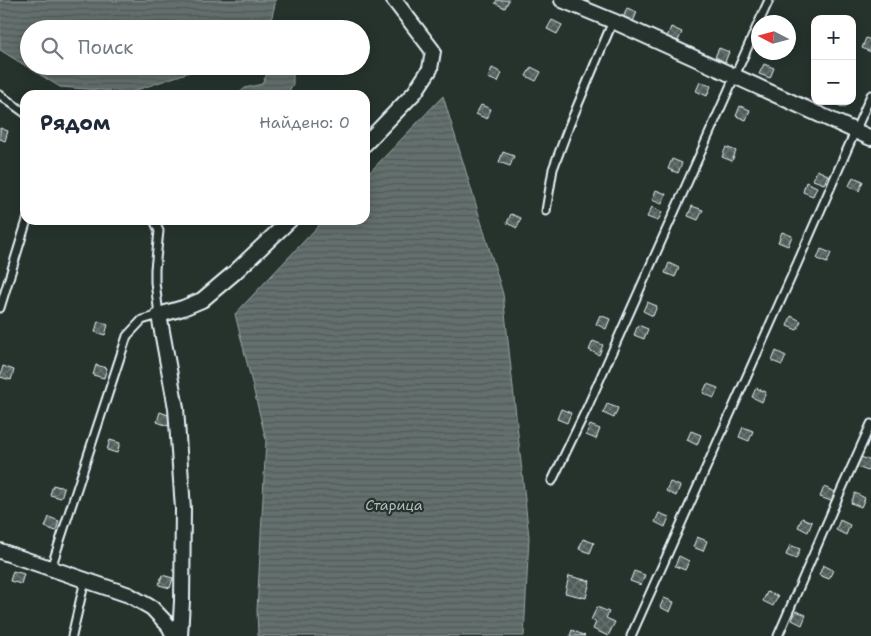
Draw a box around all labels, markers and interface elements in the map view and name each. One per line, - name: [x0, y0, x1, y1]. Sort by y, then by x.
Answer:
- north arrow: [751, 15, 796, 60]
- map controls: [811, 15, 856, 105]
- button: +: [811, 15, 856, 60]
- search box: [20, 20, 370, 75]
- icon: search: [38, 34, 66, 62]
- text: Поиск: [78, 35, 133, 60]
- button: −: [811, 60, 856, 105]
- text: Рядом: [40, 109, 110, 137]
- text: Найдено: 0: [259, 112, 350, 133]
- water label: Старица: [365, 496, 423, 514]

